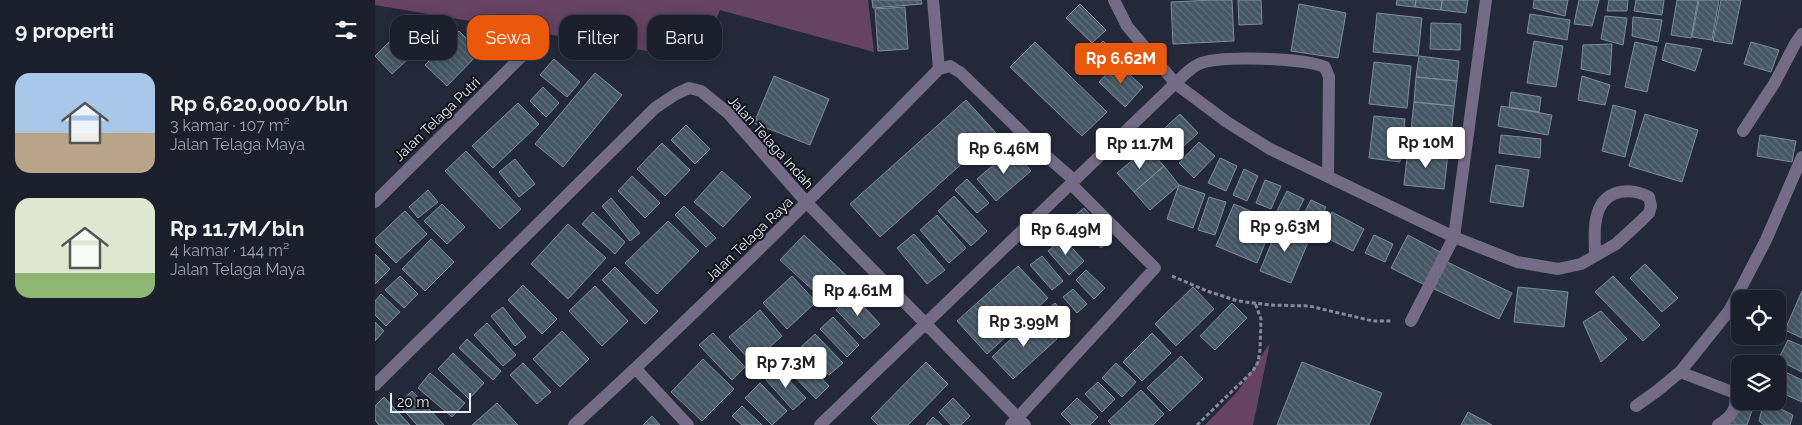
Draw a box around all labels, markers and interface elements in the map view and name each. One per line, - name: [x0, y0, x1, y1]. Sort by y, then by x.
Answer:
- chip: Beli: [390, 15, 457, 60]
- chip: Sewa: [467, 15, 549, 60]
- chip: Filter: [559, 15, 637, 60]
- chip: Baru: [647, 15, 722, 60]
- icon: filters: [332, 16, 360, 44]
- text: 9 properti: [15, 18, 114, 43]
- pin: Rp 6.62M: [1069, 42, 1173, 85]
- text: Rp 6.62M: [1086, 49, 1156, 68]
- street label: Jalan Telaga Putri: [391, 74, 483, 164]
- text: Rp 6,620,000/bln: [170, 91, 348, 116]
- street label: Jalan Telaga Indah: [725, 92, 817, 192]
- icon: home: [55, 93, 115, 153]
- text: 3 kamar · 107 m²: [170, 116, 290, 135]
- pin: Rp 10M: [1385, 126, 1467, 169]
- pin: Rp 11.7M: [1088, 128, 1192, 170]
- pin: Rp 6.46M: [952, 132, 1056, 175]
- text: Rp 10M: [1398, 133, 1454, 152]
- text: Rp 11.7M: [1107, 134, 1173, 153]
- text: Jalan Telaga Maya: [170, 135, 305, 154]
- text: Rp 6.46M: [969, 139, 1039, 158]
- street label: Jalan Telaga Raya: [702, 193, 796, 285]
- pin: Rp 9.63M: [1233, 210, 1337, 253]
- pin: Rp 6.49M: [1014, 214, 1118, 256]
- text: Rp 11.7M/bln: [170, 216, 305, 241]
- text: Rp 9.63M: [1250, 217, 1320, 236]
- icon: home: [55, 218, 115, 278]
- text: Rp 6.49M: [1031, 220, 1101, 239]
- text: 4 kamar · 144 m²: [170, 241, 289, 260]
- text: Jalan Telaga Maya: [170, 260, 305, 279]
- pin: Rp 4.61M: [806, 274, 910, 317]
- text: Rp 4.61M: [824, 281, 892, 300]
- map controls: [1731, 290, 1786, 410]
- button: locate: [1731, 290, 1786, 345]
- pin: Rp 3.99M: [972, 306, 1076, 348]
- text: Rp 3.99M: [989, 312, 1059, 331]
- pin: Rp 7.3M: [740, 346, 832, 389]
- text: Rp 7.3M: [756, 353, 816, 372]
- button: layers: [1731, 355, 1786, 410]
- scale bar: [390, 390, 471, 413]
- text: 20 m: [397, 394, 429, 410]

